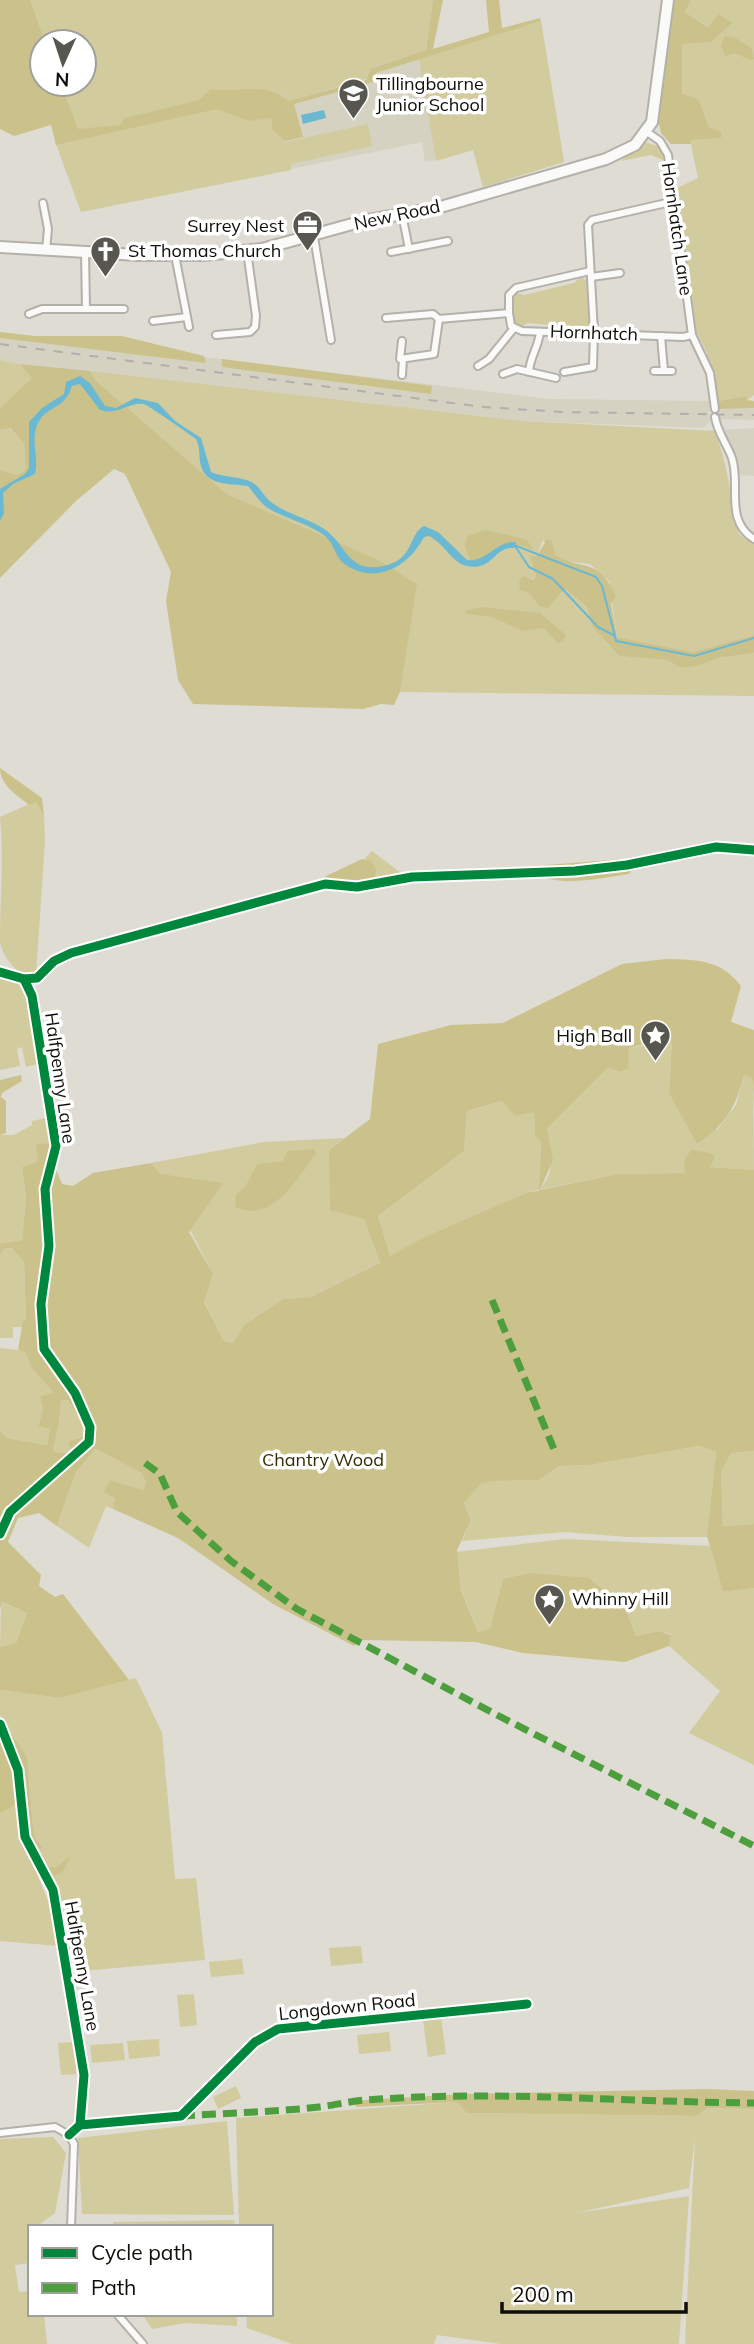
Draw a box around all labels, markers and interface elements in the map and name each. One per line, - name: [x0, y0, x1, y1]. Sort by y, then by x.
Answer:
- north arrow: [28, 28, 98, 98]
- text: N: [54, 68, 70, 92]
- place label: Tillingbourne Junior School: [376, 72, 484, 116]
- school or university icon: Tillingbourne Junior School: [336, 77, 370, 121]
- street label: Hornhatch Lane: [657, 161, 698, 297]
- street label: New Road: [352, 194, 442, 235]
- office icon: Surrey Nest: [290, 209, 324, 253]
- place label: Surrey Nest: [187, 214, 284, 237]
- church icon: St Thomas Church: [88, 234, 122, 278]
- place label: St Thomas Church: [128, 239, 281, 262]
- street label: Hornhatch: [550, 319, 638, 346]
- street label: Halfpenny Lane: [40, 1011, 81, 1145]
- place icon: High Ball: [638, 1019, 672, 1063]
- place label: High Ball: [556, 1024, 632, 1047]
- park label: Chantry Wood: [262, 1448, 384, 1471]
- place icon: Whinny Hill: [532, 1582, 566, 1626]
- place label: Whinny Hill: [572, 1587, 669, 1610]
- street label: Halfpenny Lane: [60, 1899, 105, 2033]
- street label: Longdown Road: [277, 1988, 416, 2025]
- legend: [28, 2225, 273, 2316]
- text: Cycle path: [91, 2239, 193, 2265]
- scale bar: [502, 2270, 686, 2314]
- text: Path: [91, 2274, 136, 2300]
- text: 200 m: [512, 2281, 574, 2307]

